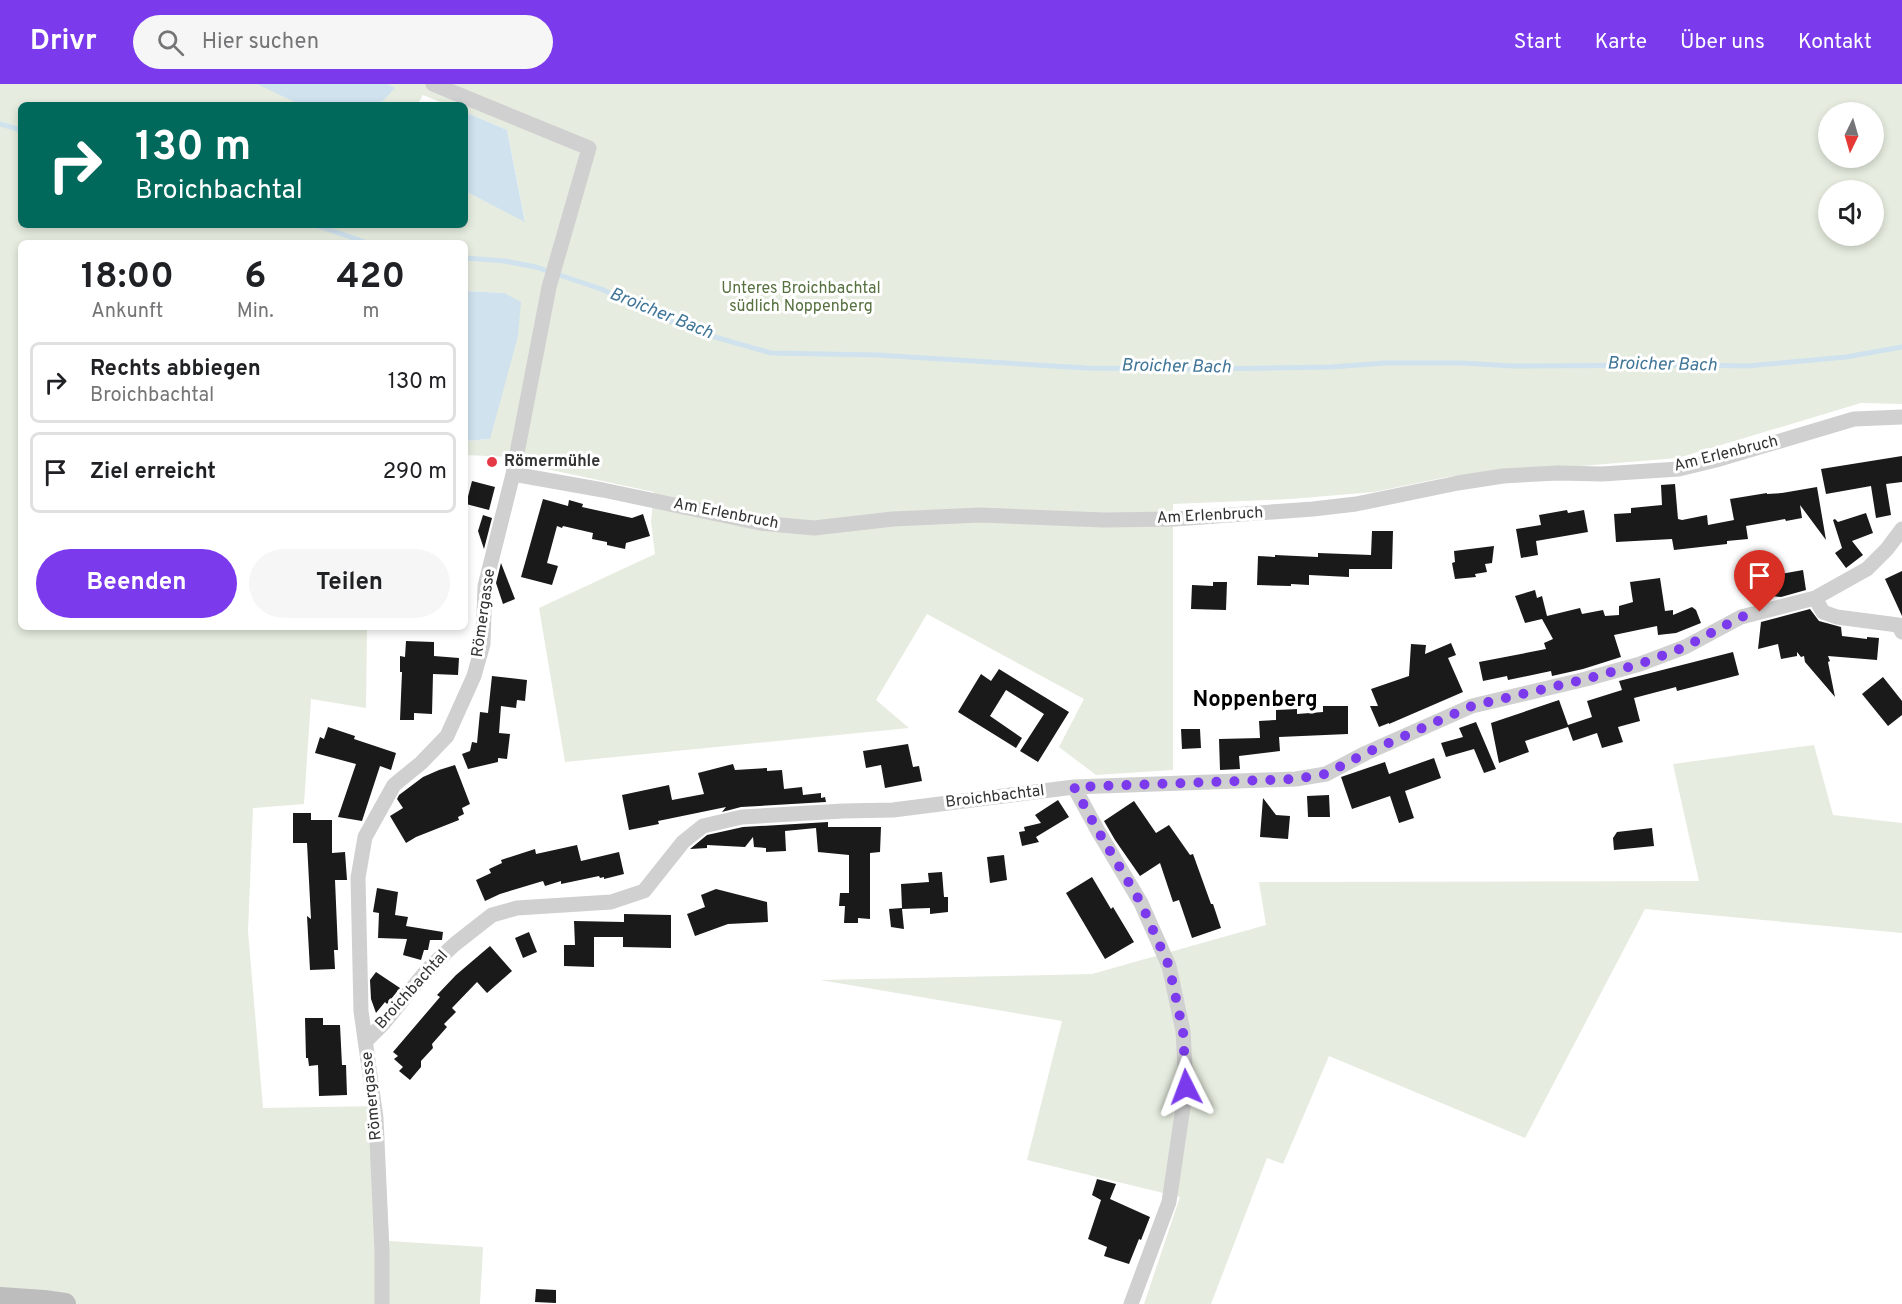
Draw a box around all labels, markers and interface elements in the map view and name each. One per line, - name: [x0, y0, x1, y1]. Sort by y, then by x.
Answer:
- search box: [133, 15, 553, 69]
- text: Drivr: [30, 24, 97, 60]
- icon: search: [154, 26, 187, 59]
- text: Hier suchen: [202, 29, 319, 56]
- text: Start: [1514, 29, 1562, 56]
- text: Karte: [1595, 29, 1647, 56]
- text: Über uns: [1680, 29, 1765, 56]
- text: Kontakt: [1798, 29, 1872, 56]
- north arrow: [1818, 102, 1884, 168]
- map controls: [1818, 102, 1884, 246]
- text: 130 m: [135, 122, 251, 175]
- icon: right: [36, 126, 114, 204]
- text: Broichbachtal: [135, 174, 303, 208]
- button: sound: [1818, 180, 1884, 246]
- text: 18:00: [81, 255, 174, 301]
- text: 6: [244, 255, 266, 301]
- text: 420: [336, 255, 405, 301]
- park label: Unteres Broichbachtal südlich Noppenberg: [721, 279, 881, 317]
- water label: Broicher Bach: [606, 283, 716, 345]
- text: Ankunft: [91, 299, 163, 325]
- text: Min.: [237, 299, 274, 325]
- text: m: [362, 299, 379, 325]
- water label: Broicher Bach: [1607, 353, 1717, 377]
- water label: Broicher Bach: [1121, 355, 1231, 379]
- text: Rechts abbiegen: [90, 356, 261, 383]
- icon: right: [39, 366, 72, 399]
- text: 130 m: [388, 369, 447, 396]
- text: Broichbachtal: [90, 383, 214, 409]
- street label: Am Erlenbruch: [1672, 431, 1780, 477]
- place label: Römermühle: [504, 452, 600, 472]
- marker: Römermühle: [485, 455, 499, 469]
- icon: arrive: [39, 456, 72, 489]
- text: Ziel erreicht: [90, 459, 216, 486]
- text: 290 m: [383, 459, 447, 486]
- street label: Am Erlenbruch: [672, 494, 780, 534]
- street label: Am Erlenbruch: [1156, 503, 1264, 529]
- button: Beenden: [36, 549, 237, 618]
- button: Teilen: [249, 549, 450, 618]
- pin: [1734, 550, 1785, 612]
- icon: arrive: [1743, 559, 1776, 592]
- street label: Römergasse: [468, 567, 500, 659]
- district label: Noppenberg: [1192, 687, 1318, 714]
- street label: Broichbachtal: [944, 781, 1046, 813]
- street label: Broichbachtal: [371, 946, 453, 1034]
- street label: Römergasse: [357, 1051, 387, 1141]
- position arrow: [1154, 1055, 1218, 1119]

